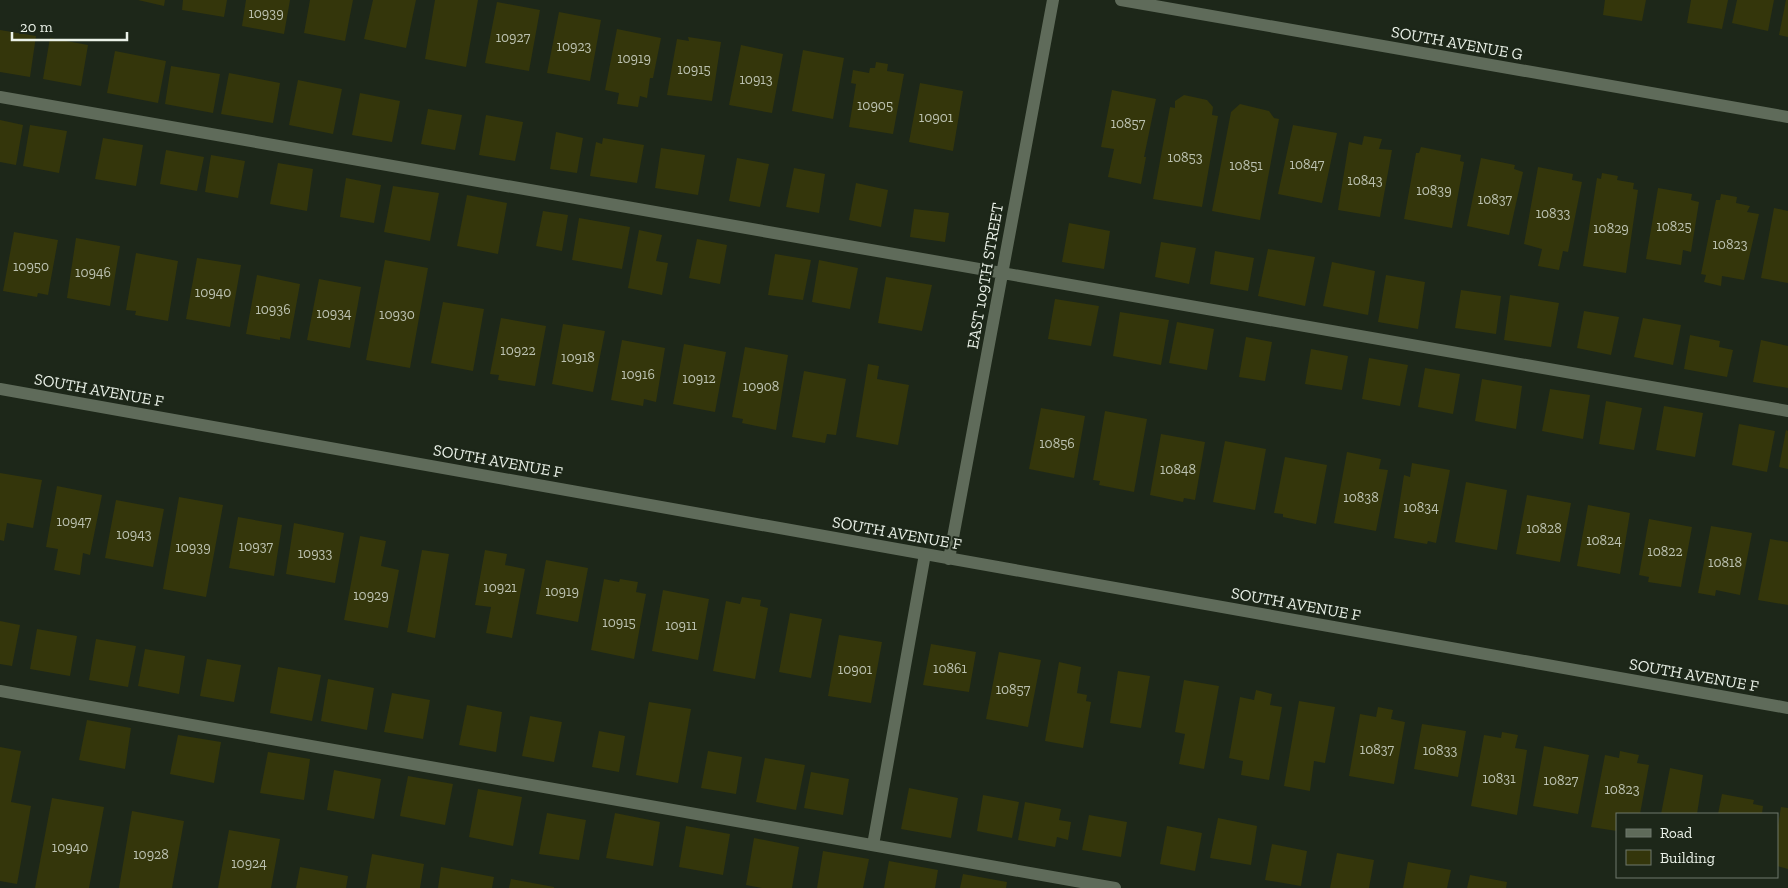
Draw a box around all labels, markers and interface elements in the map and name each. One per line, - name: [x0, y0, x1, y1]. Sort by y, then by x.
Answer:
- house number: 10939: [248, 5, 284, 22]
- scale bar: [12, 10, 128, 42]
- text: 20 m: [20, 18, 53, 36]
- street label: SOUTH AVENUE G: [1390, 22, 1524, 64]
- house number: 10927: [496, 29, 531, 46]
- house number: 10923: [557, 38, 592, 55]
- house number: 10919: [617, 50, 651, 67]
- house number: 10915: [677, 61, 711, 78]
- house number: 10913: [739, 71, 773, 88]
- house number: 10905: [857, 97, 893, 114]
- house number: 10901: [919, 109, 954, 126]
- house number: 10857: [1111, 115, 1146, 132]
- house number: 10853: [1168, 149, 1203, 166]
- house number: 10847: [1290, 156, 1325, 173]
- house number: 10851: [1229, 157, 1263, 174]
- house number: 10843: [1347, 172, 1383, 189]
- house number: 10839: [1416, 182, 1452, 199]
- house number: 10837: [1478, 191, 1513, 208]
- street label: EAST 109TH STREET: [963, 201, 1007, 351]
- house number: 10833: [1536, 205, 1570, 222]
- house number: 10825: [1656, 218, 1692, 235]
- house number: 10829: [1593, 220, 1629, 237]
- house number: 10823: [1712, 236, 1748, 253]
- house number: 10950: [13, 258, 49, 275]
- house number: 10946: [75, 264, 111, 281]
- house number: 10940: [195, 284, 231, 301]
- house number: 10936: [255, 301, 291, 318]
- house number: 10934: [316, 305, 352, 322]
- house number: 10930: [379, 306, 415, 323]
- house number: 10922: [500, 342, 536, 359]
- house number: 10918: [561, 349, 595, 366]
- house number: 10916: [621, 366, 655, 383]
- street label: SOUTH AVENUE F: [33, 369, 165, 411]
- house number: 10912: [682, 370, 716, 387]
- house number: 10908: [743, 378, 779, 395]
- house number: 10856: [1039, 435, 1075, 452]
- street label: SOUTH AVENUE F: [432, 440, 564, 482]
- house number: 10848: [1160, 461, 1196, 478]
- house number: 10838: [1343, 489, 1379, 506]
- house number: 10834: [1403, 499, 1439, 516]
- street label: SOUTH AVENUE F: [831, 512, 963, 554]
- house number: 10947: [57, 513, 92, 530]
- house number: 10828: [1526, 520, 1562, 537]
- house number: 10943: [116, 526, 152, 543]
- house number: 10824: [1586, 532, 1622, 549]
- house number: 10937: [239, 538, 274, 555]
- house number: 10939: [175, 539, 211, 556]
- house number: 10822: [1647, 543, 1683, 560]
- house number: 10933: [298, 545, 332, 562]
- house number: 10818: [1708, 554, 1742, 571]
- house number: 10921: [483, 579, 517, 596]
- house number: 10919: [545, 583, 579, 600]
- street label: SOUTH AVENUE F: [1230, 583, 1362, 625]
- house number: 10929: [353, 587, 389, 604]
- house number: 10915: [602, 614, 636, 631]
- house number: 10911: [665, 617, 697, 634]
- street label: SOUTH AVENUE F: [1628, 654, 1760, 696]
- house number: 10861: [933, 660, 968, 677]
- house number: 10901: [838, 661, 873, 678]
- house number: 10857: [996, 681, 1031, 698]
- house number: 10837: [1360, 741, 1395, 758]
- house number: 10833: [1423, 742, 1457, 759]
- house number: 10831: [1482, 770, 1516, 787]
- house number: 10827: [1544, 772, 1579, 789]
- house number: 10823: [1604, 781, 1640, 798]
- legend: [1616, 813, 1778, 878]
- text: Road: [1660, 824, 1693, 842]
- house number: 10940: [52, 839, 88, 856]
- house number: 10928: [133, 846, 169, 863]
- text: Building: [1660, 849, 1715, 867]
- house number: 10924: [231, 855, 267, 872]

